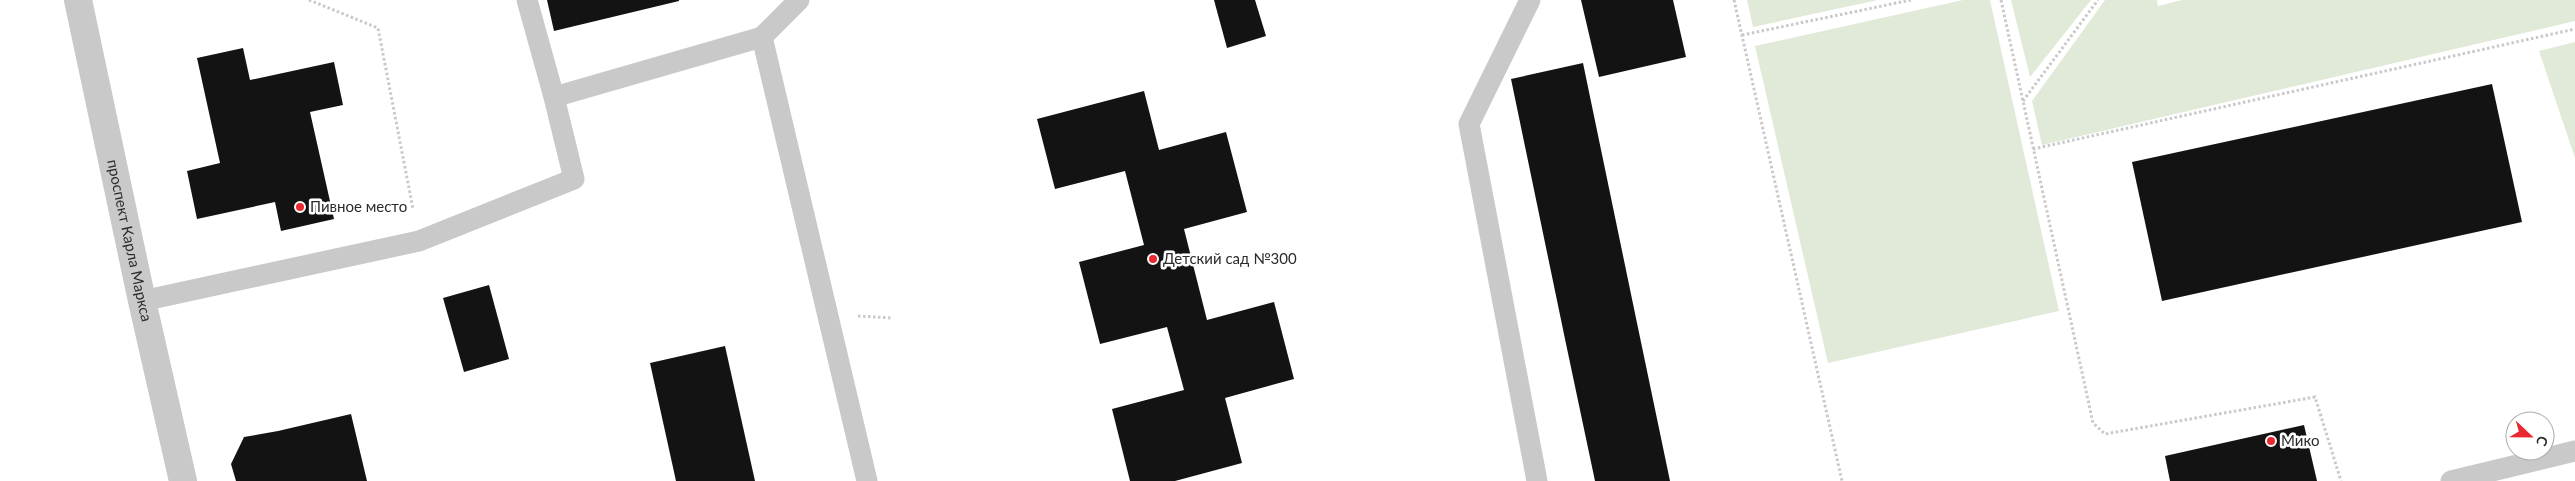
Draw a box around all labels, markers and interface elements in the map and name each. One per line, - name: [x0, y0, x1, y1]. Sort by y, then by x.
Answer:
- street label: проспект Карла Маркса: [104, 158, 156, 323]
- place label: Пивное место: [310, 197, 407, 215]
- marker: Пивное место: [294, 201, 306, 213]
- place label: Детский сад №300: [1163, 249, 1297, 267]
- marker: Детский сад №300: [1147, 253, 1159, 265]
- north arrow: [2505, 411, 2555, 461]
- place label: Мико: [2281, 431, 2319, 449]
- text: С: [2533, 434, 2552, 449]
- marker: Мико: [2265, 435, 2277, 447]

